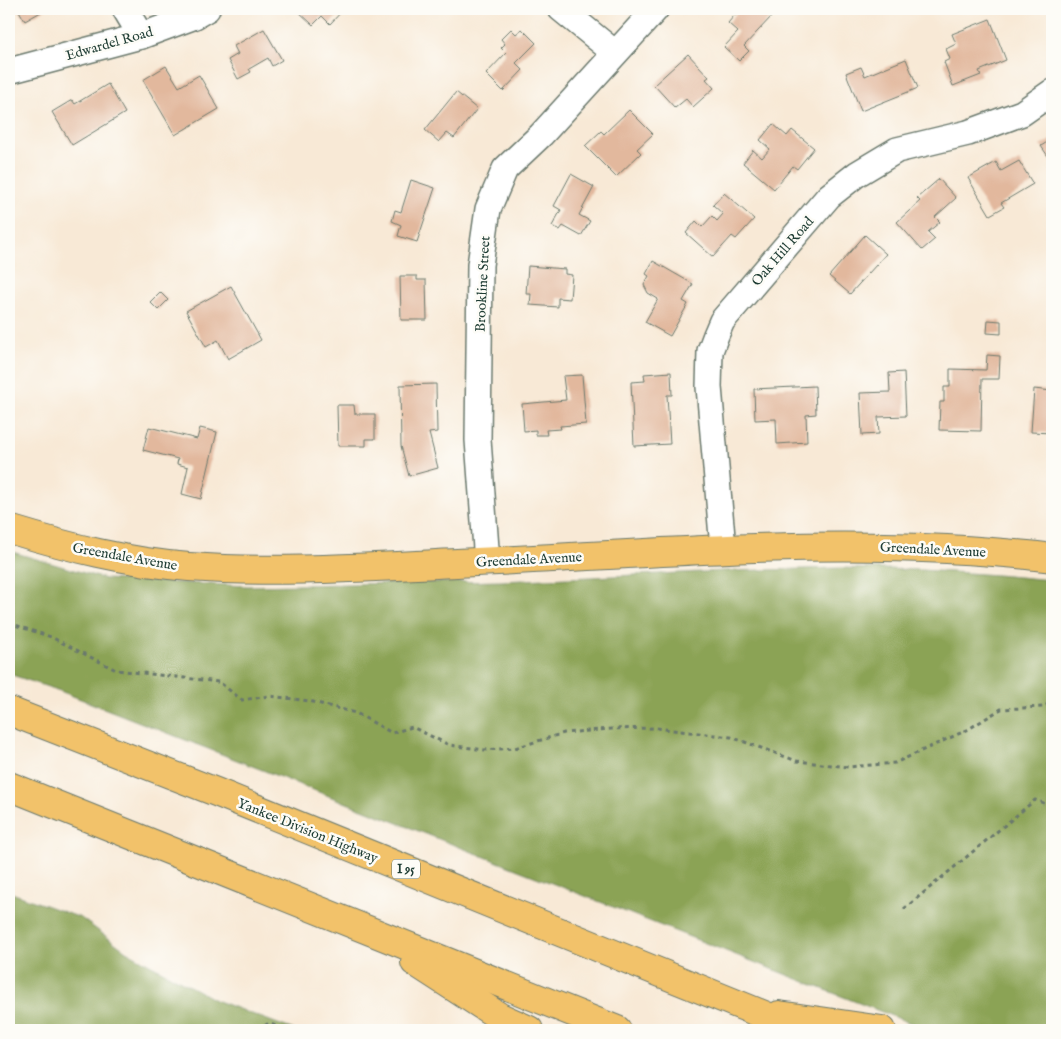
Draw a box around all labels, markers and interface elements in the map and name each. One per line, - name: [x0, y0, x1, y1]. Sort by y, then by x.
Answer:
- street label: Edwardel Road: [64, 23, 155, 65]
- street label: Oak Hill Road: [748, 213, 818, 290]
- street label: Brookline Street: [471, 235, 495, 333]
- street label: Greendale Avenue: [879, 538, 987, 562]
- street label: Greendale Avenue: [71, 539, 179, 575]
- street label: Greendale Avenue: [476, 548, 583, 572]
- street label: Yankee Division Highway: [235, 794, 381, 867]
- road number: I 95: [392, 860, 420, 879]

